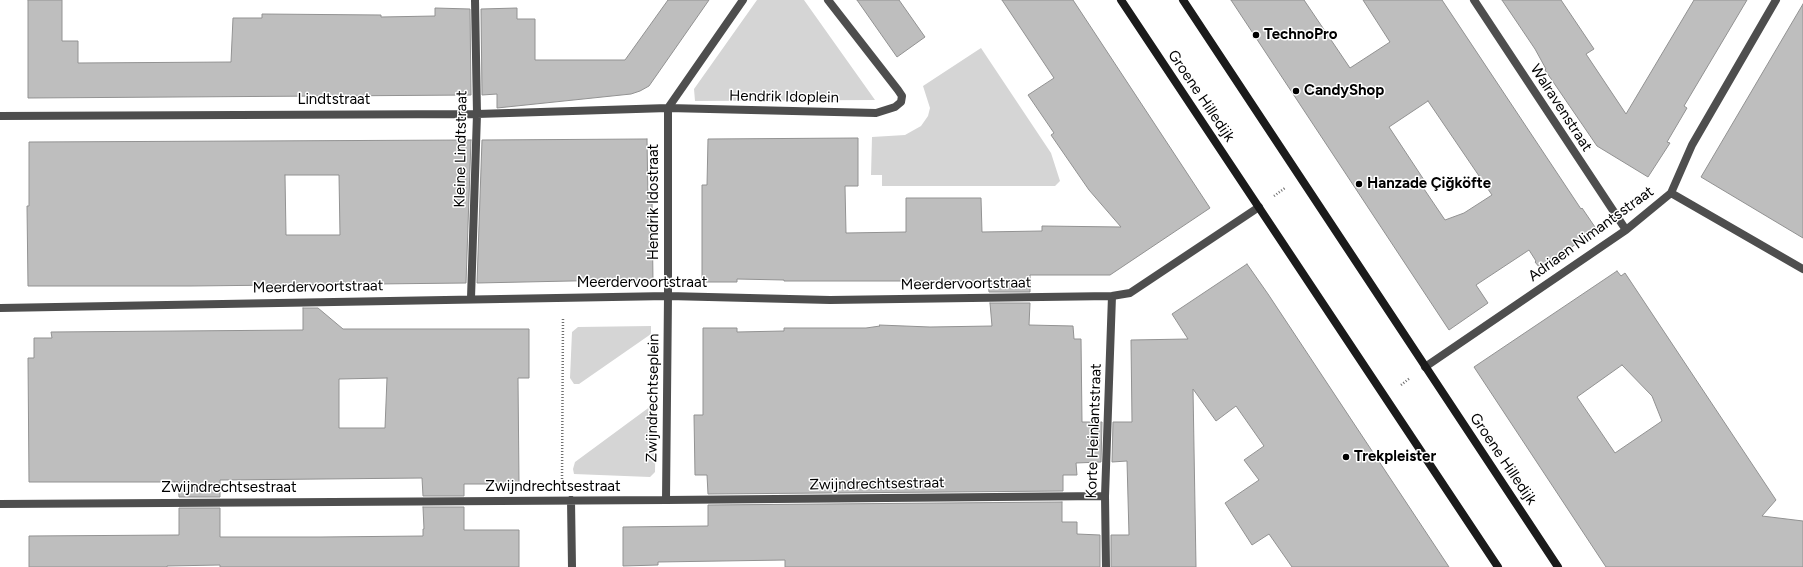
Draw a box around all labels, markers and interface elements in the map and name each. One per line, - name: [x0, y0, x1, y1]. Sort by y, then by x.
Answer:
- place label: TechnoPro: [1264, 26, 1337, 44]
- marker: TechnoPro: [1251, 30, 1261, 40]
- street label: Groene Hilledijk: [1164, 47, 1238, 145]
- street label: Walravenstraat: [1526, 61, 1596, 155]
- place label: CandyShop: [1304, 82, 1384, 100]
- marker: CandyShop: [1291, 86, 1301, 96]
- street label: Hendrik Idoplein: [729, 87, 839, 107]
- street label: Kleine Lindtstraat: [451, 90, 471, 208]
- street label: Lindtstraat: [298, 91, 370, 109]
- street label: Hendrik Idostraat: [645, 144, 663, 260]
- place label: Hanzade Çiğköfte: [1367, 175, 1491, 193]
- marker: Hanzade Çiğköfte: [1354, 179, 1364, 189]
- street label: Adriaen Nimantsstraat: [1525, 182, 1657, 286]
- street label: Meerdervoortstraat: [577, 274, 707, 292]
- street label: Meerdervoortstraat: [901, 274, 1031, 294]
- street label: Meerdervoortstraat: [253, 277, 383, 297]
- street label: Zwijndrechtseplein: [643, 333, 663, 463]
- street label: Korte Heinlantstraat: [1083, 363, 1105, 499]
- street label: Groene Hilledijk: [1466, 410, 1540, 508]
- place label: Trekpleister: [1354, 448, 1436, 466]
- marker: Trekpleister: [1341, 452, 1351, 462]
- street label: Zwijndrechtsestraat: [809, 474, 945, 494]
- street label: Zwijndrechtsestraat: [485, 478, 621, 496]
- street label: Zwijndrechtsestraat: [161, 479, 297, 497]

